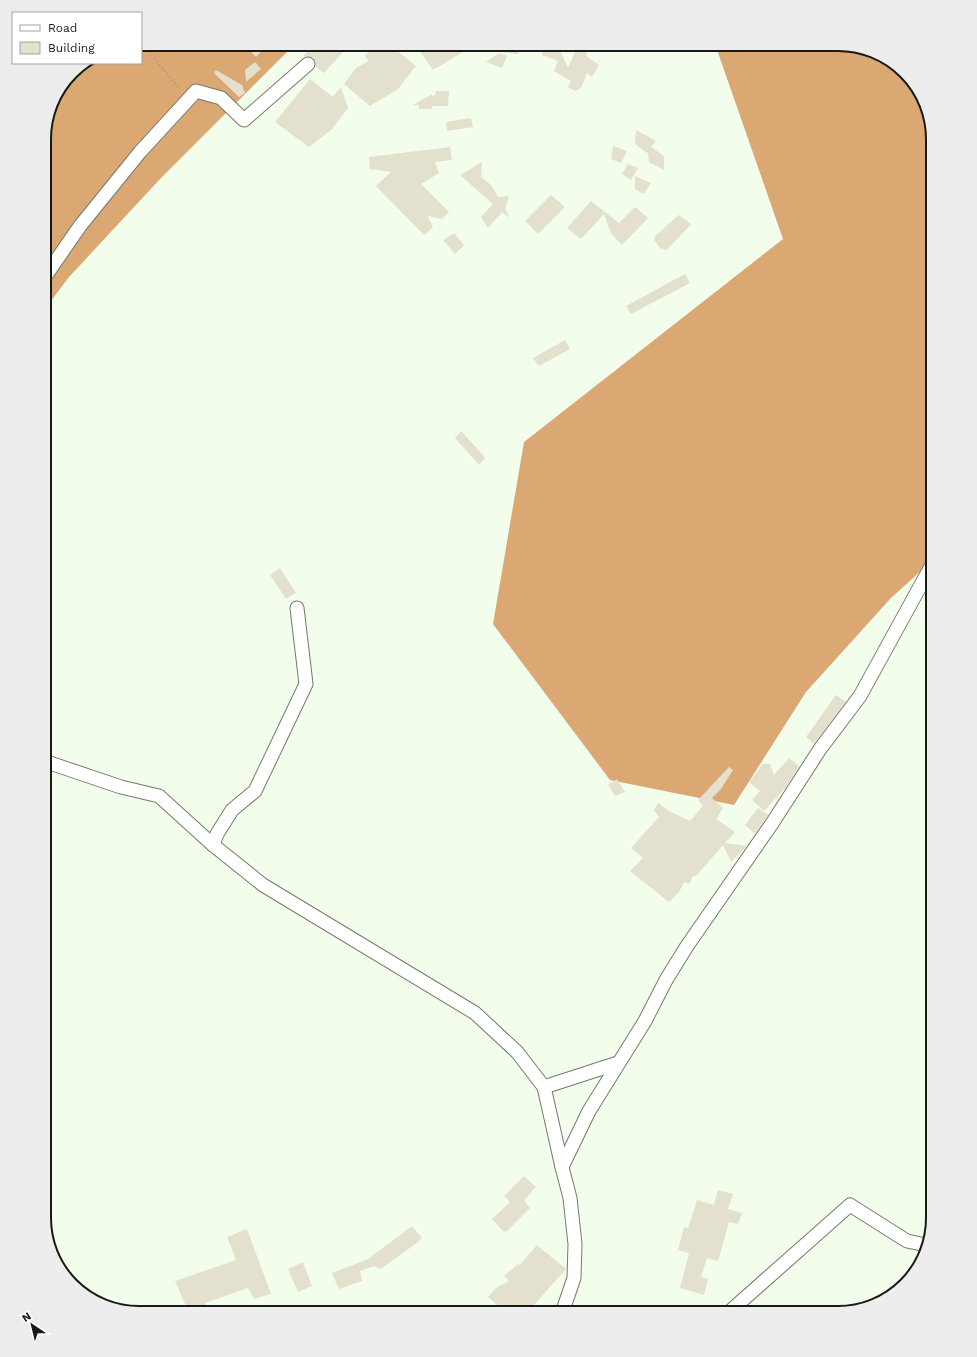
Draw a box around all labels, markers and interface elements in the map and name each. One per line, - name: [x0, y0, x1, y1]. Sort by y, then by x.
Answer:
- legend: [12, 12, 142, 64]
- text: Road: [48, 21, 77, 35]
- text: Building: [48, 41, 95, 55]
- north arrow: [12, 1305, 52, 1345]
- text: N: [19, 1310, 34, 1325]

